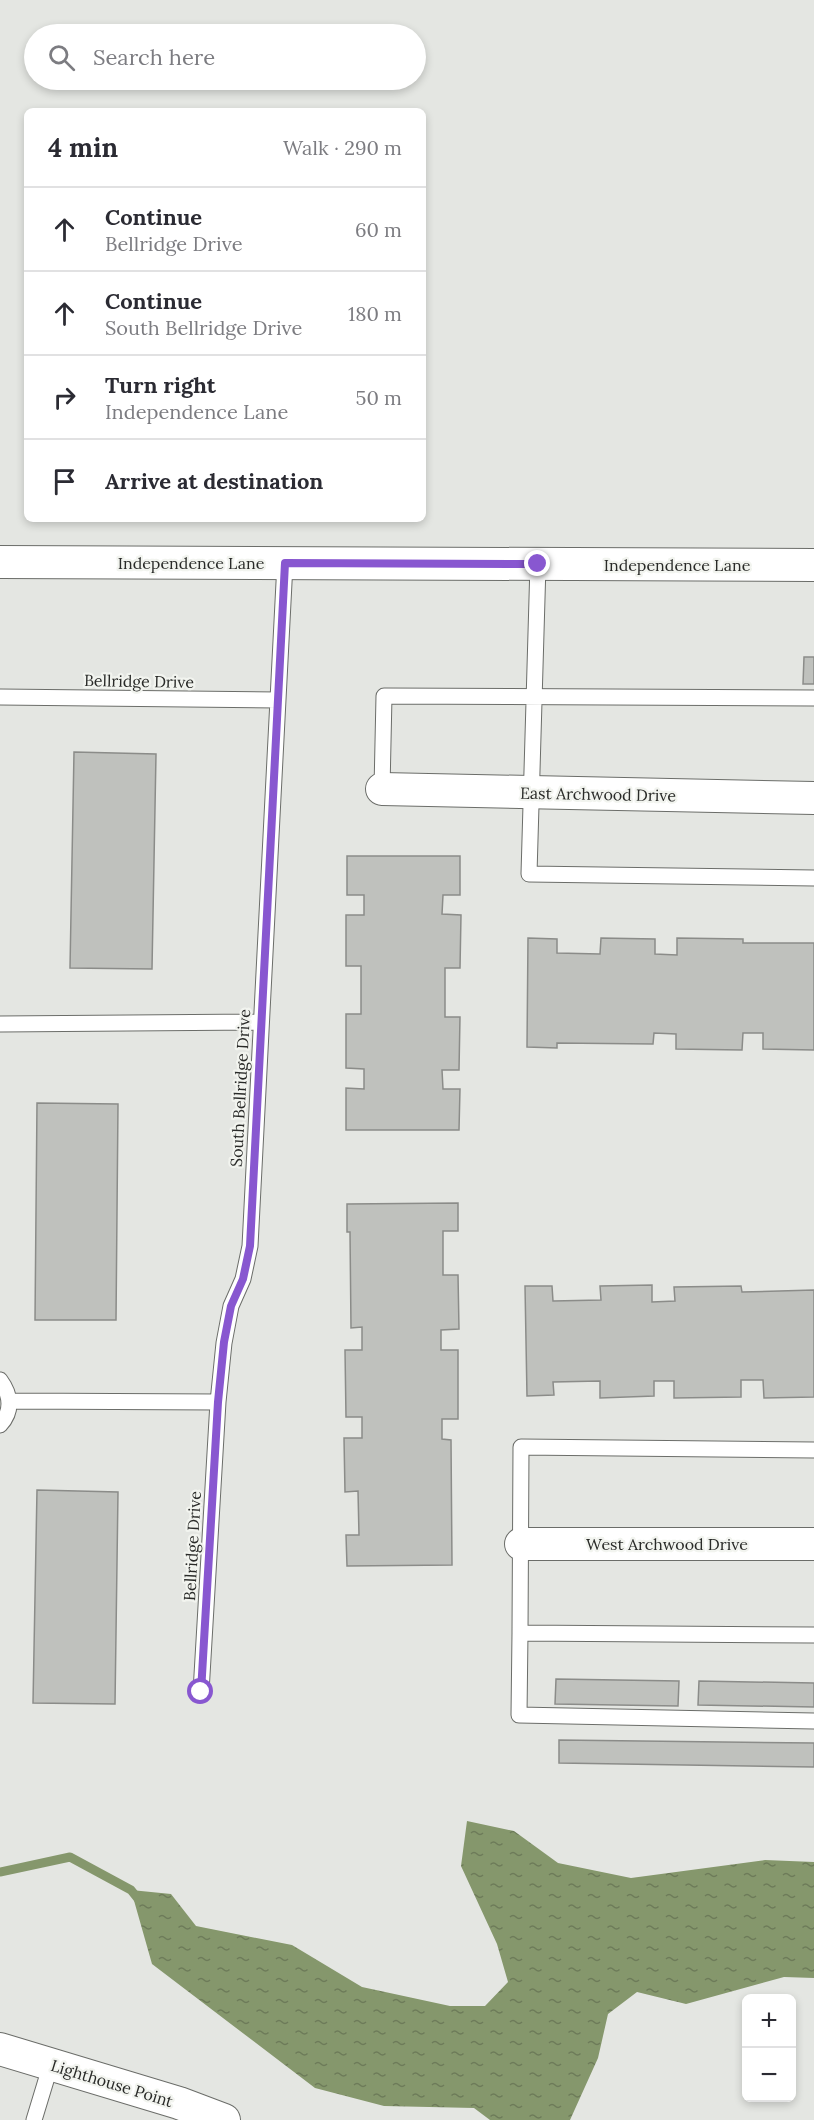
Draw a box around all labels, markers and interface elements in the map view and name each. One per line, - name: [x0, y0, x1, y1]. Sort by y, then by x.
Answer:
- search box: [24, 24, 426, 90]
- icon: search: [45, 41, 78, 74]
- text: Search here: [93, 43, 215, 71]
- text: 4 min: [48, 131, 118, 164]
- text: Walk · 290 m: [283, 135, 402, 160]
- text: Continue: [105, 203, 202, 231]
- icon: ahead: [48, 213, 81, 246]
- text: 60 m: [355, 217, 402, 242]
- text: Bellridge Drive: [105, 231, 242, 256]
- text: Continue: [105, 287, 202, 315]
- icon: ahead: [48, 297, 81, 330]
- text: 180 m: [348, 301, 402, 326]
- text: South Bellridge Drive: [105, 315, 302, 340]
- text: Turn right: [105, 371, 216, 399]
- icon: right: [48, 381, 81, 414]
- text: 50 m: [356, 385, 402, 410]
- text: Independence Lane: [105, 399, 288, 424]
- icon: arrive: [48, 465, 81, 498]
- text: Arrive at destination: [105, 467, 323, 495]
- route end: [524, 550, 550, 576]
- street label: Independence Lane: [118, 553, 265, 573]
- street label: Independence Lane: [604, 555, 751, 575]
- street label: Bellridge Drive: [84, 670, 194, 692]
- street label: East Archwood Drive: [520, 783, 676, 805]
- street label: South Bellridge Drive: [226, 1008, 254, 1167]
- street label: Bellridge Drive: [179, 1490, 205, 1601]
- street label: West Archwood Drive: [586, 1534, 748, 1554]
- route start: [187, 1678, 213, 1704]
- map controls: [742, 1994, 796, 2102]
- button: +: [742, 1994, 796, 2048]
- button: −: [742, 2048, 796, 2102]
- street label: Lighthouse Point: [49, 2055, 176, 2111]

